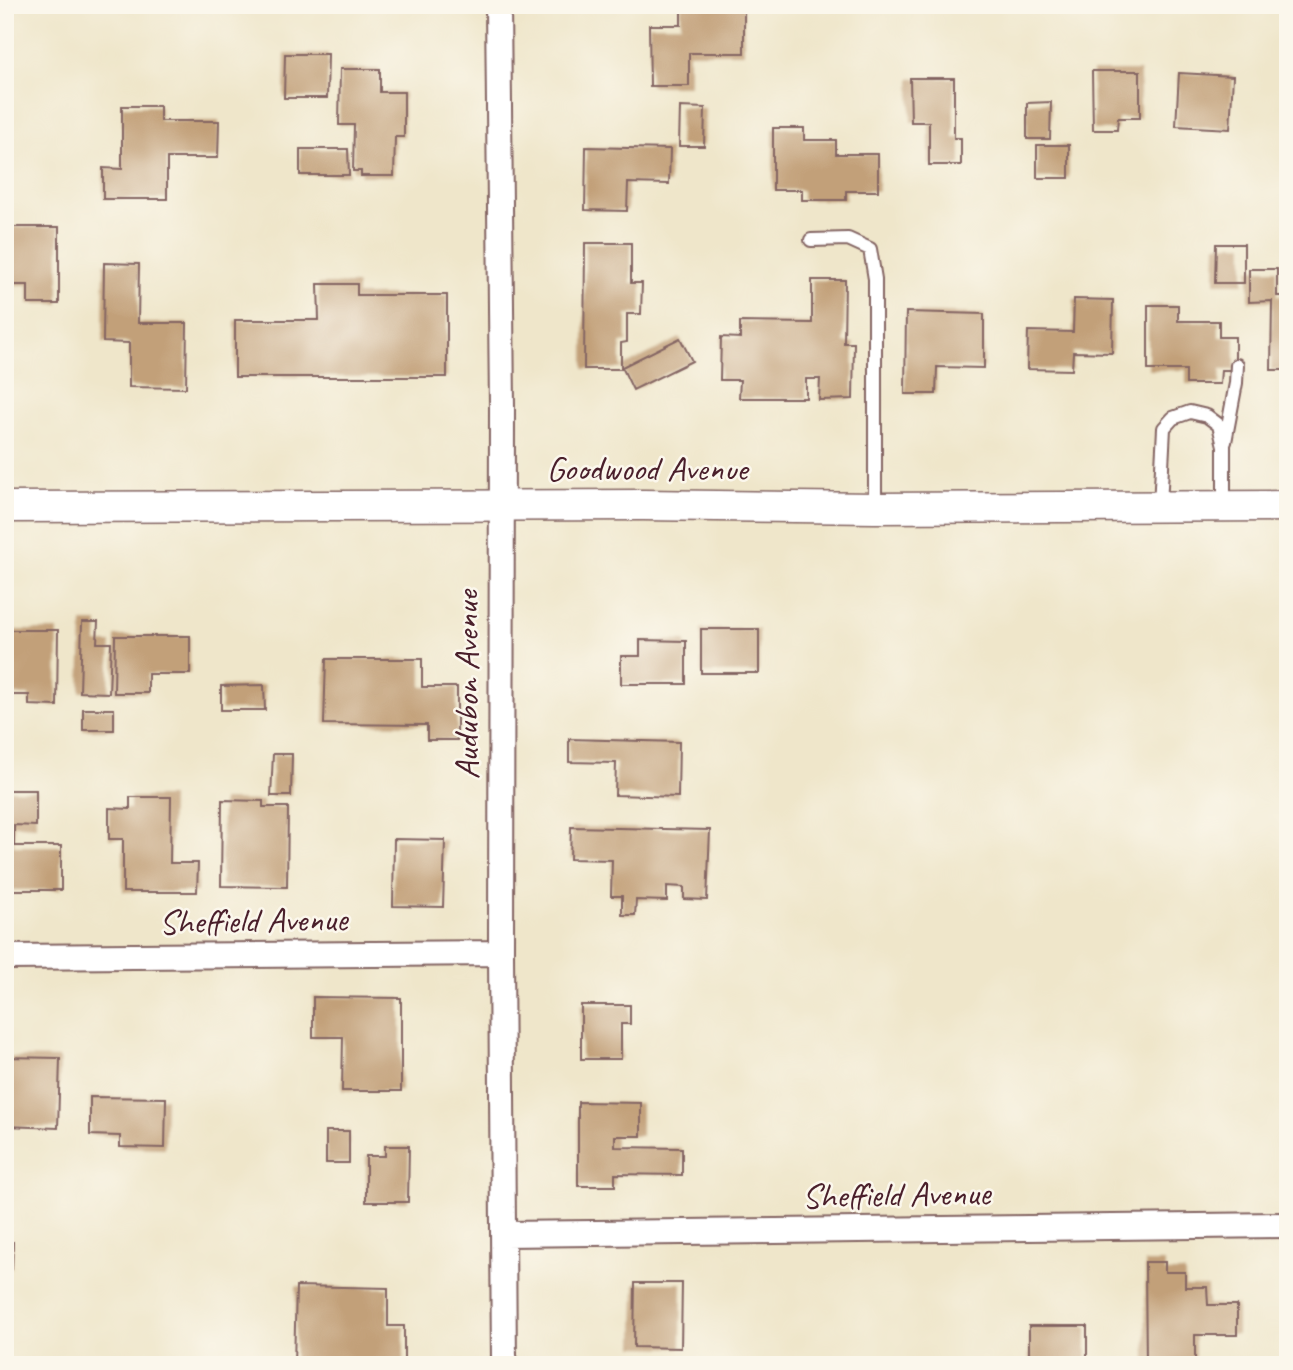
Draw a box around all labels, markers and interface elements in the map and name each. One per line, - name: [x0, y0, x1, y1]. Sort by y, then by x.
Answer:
- street label: Goodwood Avenue: [547, 446, 750, 491]
- street label: Audubon Avenue: [444, 588, 489, 780]
- street label: Sheffield Avenue: [159, 896, 350, 945]
- street label: Sheffield Avenue: [802, 1170, 993, 1219]

